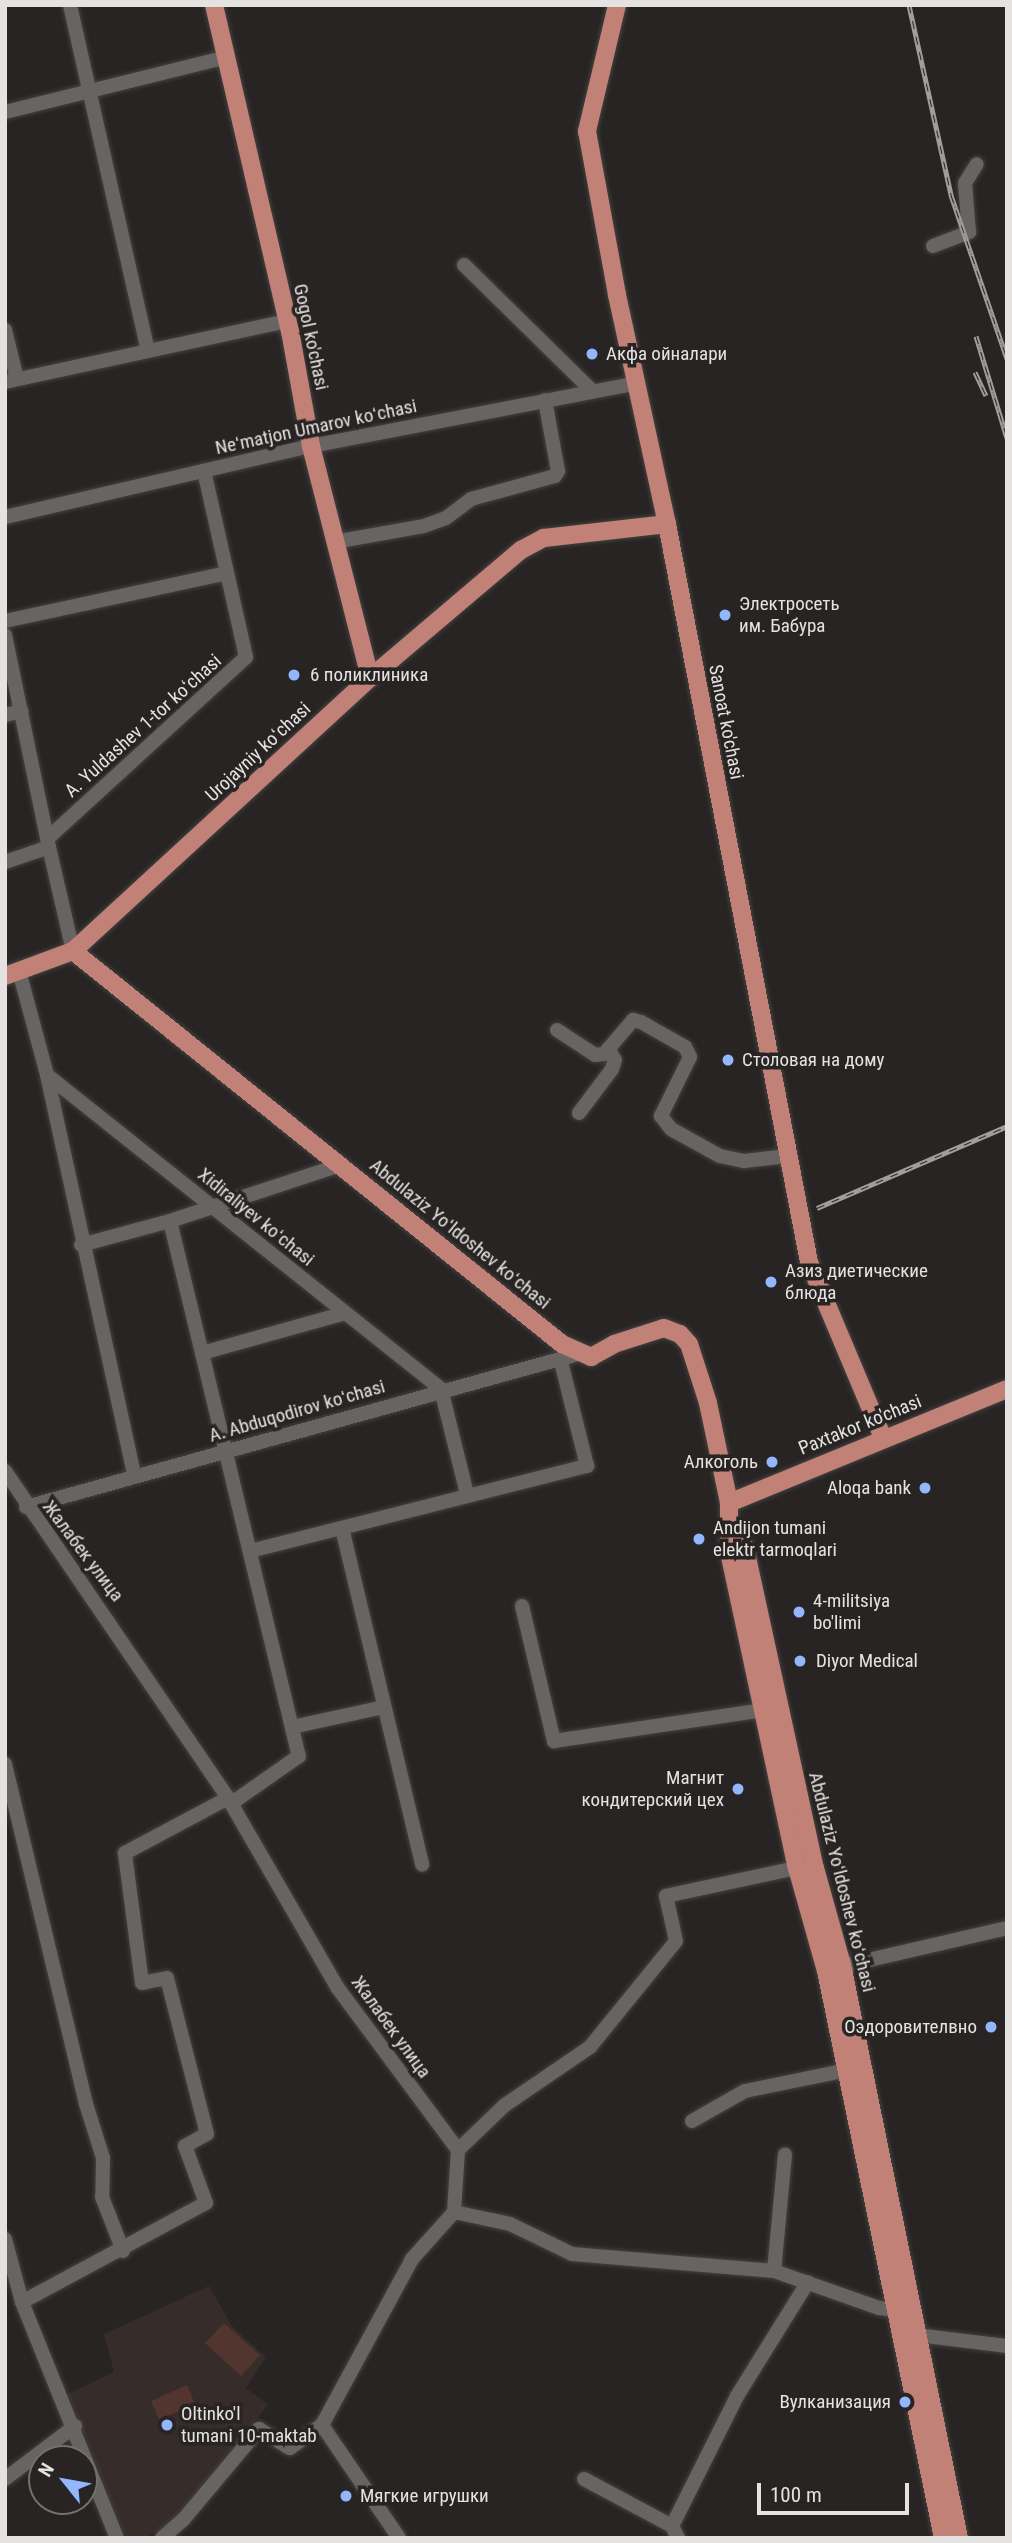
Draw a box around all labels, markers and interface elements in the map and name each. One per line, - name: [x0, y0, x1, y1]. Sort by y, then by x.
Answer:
- street label: Gogol ko'chasi: [289, 282, 333, 392]
- place label: Акфа ойналари: [606, 343, 727, 365]
- marker: Акфа ойналари: [584, 346, 600, 362]
- street label: Neʻmatjon Umarov koʻchasi: [213, 395, 419, 459]
- place label: Электросеть им. Бабура: [739, 593, 839, 637]
- marker: Электросеть им. Бабура: [717, 607, 733, 623]
- street label: A. Yuldashev 1-tor koʻchasi: [60, 650, 226, 802]
- street label: Sanoat ko'chasi: [704, 663, 748, 781]
- place label: 6 поликлиника: [310, 664, 428, 686]
- marker: 6 поликлиника: [284, 665, 304, 685]
- street label: Urоjayniy koʻchasi: [201, 698, 315, 806]
- place label: Столовая на дому: [742, 1049, 884, 1071]
- marker: Столовая на дому: [720, 1052, 736, 1068]
- street label: Abdulaziz Yoʻldoshev koʻchasi: [365, 1154, 555, 1314]
- street label: Xidiraliyev koʻchasi: [193, 1163, 319, 1271]
- place label: Азиз диетические блюда: [785, 1260, 928, 1304]
- marker: Азиз диетические блюда: [763, 1274, 779, 1290]
- street label: A. Abduqodirov koʻchasi: [206, 1375, 388, 1447]
- street label: Paxtakor ko'chasi: [795, 1390, 925, 1460]
- place label: Алкоголь: [684, 1451, 758, 1473]
- marker: Алкоголь: [764, 1454, 780, 1470]
- place label: Aloqa bank: [827, 1477, 911, 1499]
- marker: Aloqa bank: [917, 1480, 933, 1496]
- street label: Жалабек улица: [38, 1496, 128, 1606]
- place label: Andijon tumani elektr tarmoqlari: [713, 1517, 837, 1561]
- marker: Andijon tumani elektr tarmoqlari: [691, 1531, 707, 1547]
- place label: 4-militsiya bo'limi: [813, 1590, 890, 1634]
- marker: 4-militsiya bo'limi: [791, 1604, 807, 1620]
- place label: Diyor Medical: [816, 1650, 918, 1672]
- marker: Diyor Medical: [790, 1651, 810, 1671]
- place label: Магнит кондитерский цех: [582, 1767, 724, 1811]
- street label: Abdulaziz Yoʻldoshev koʻchasi: [804, 1770, 880, 1994]
- marker: Магнит кондитерский цех: [730, 1781, 746, 1797]
- street label: Жалабек улица: [346, 1972, 436, 2082]
- place label: Оэдоровителвно: [844, 2016, 977, 2038]
- marker: Оэдоровителвно: [983, 2019, 999, 2035]
- place label: Вулканизация: [779, 2391, 891, 2413]
- marker: Вулканизация: [897, 2394, 913, 2410]
- place label: Oltinko'l tumani 10-maktab: [181, 2403, 317, 2447]
- marker: Oltinko'l tumani 10-maktab: [159, 2417, 175, 2433]
- north arrow: [28, 2445, 98, 2515]
- text: N: [33, 2459, 59, 2481]
- scale bar: [760, 2470, 912, 2514]
- text: 100 m: [770, 2483, 822, 2507]
- place label: Мягкие игрушки: [360, 2485, 489, 2507]
- marker: Мягкие игрушки: [338, 2488, 354, 2504]

